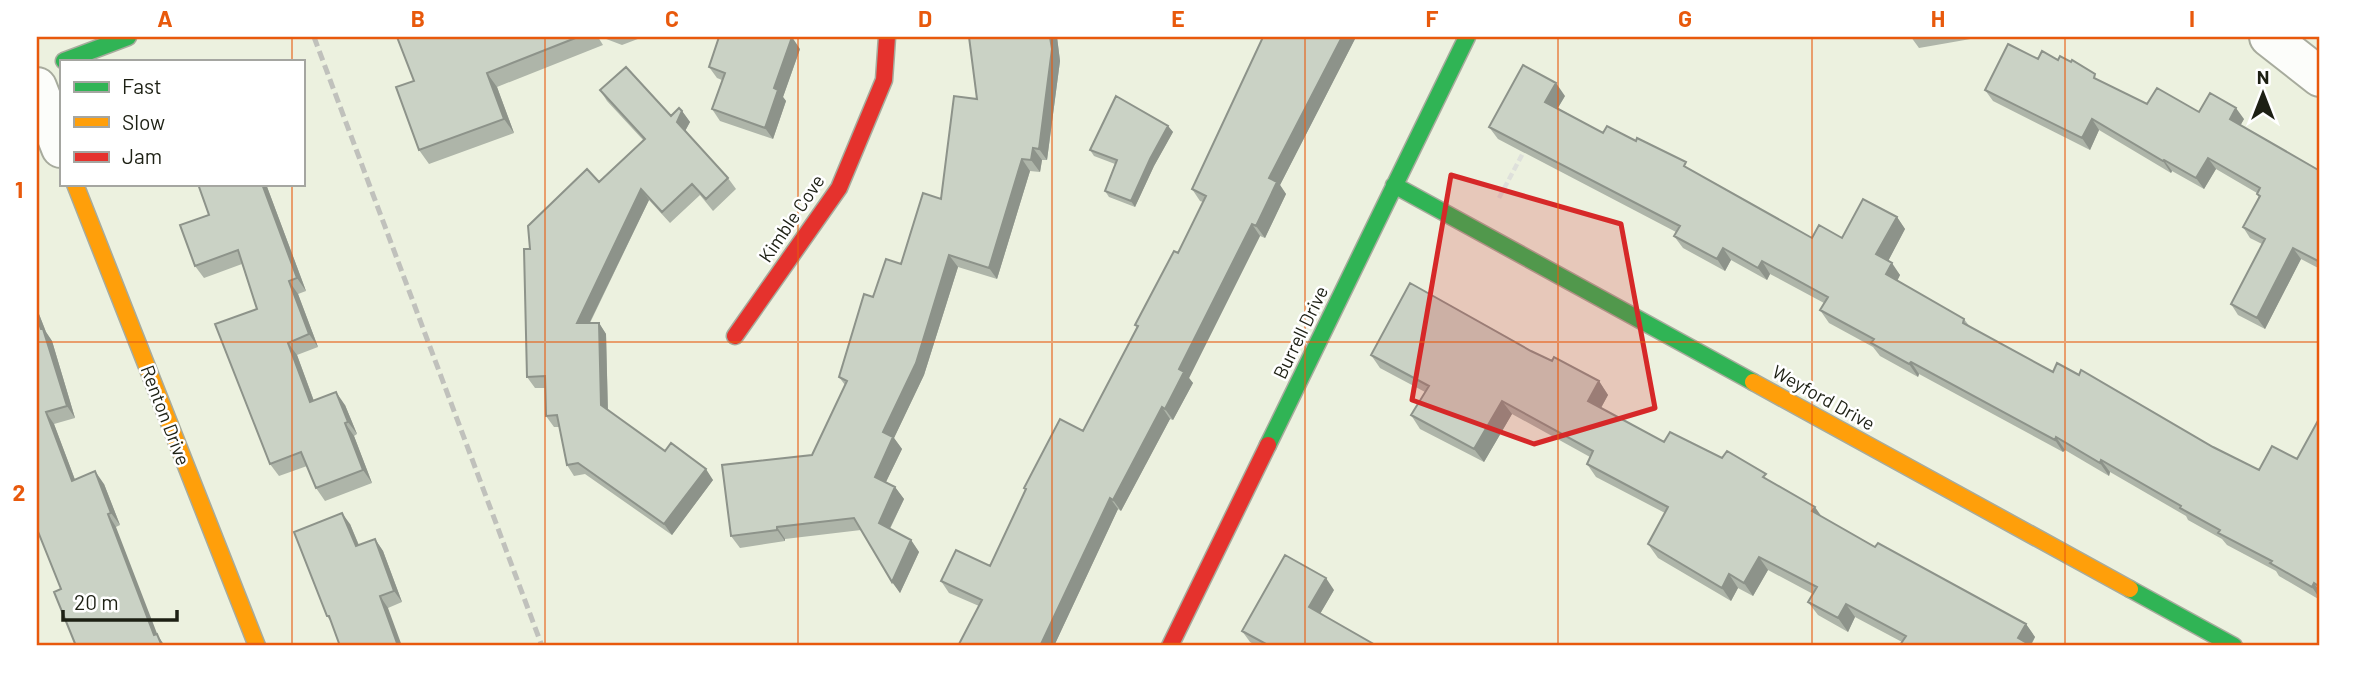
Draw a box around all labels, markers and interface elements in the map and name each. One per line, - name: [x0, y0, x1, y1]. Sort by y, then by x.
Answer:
- text: A: [157, 4, 173, 32]
- text: B: [411, 4, 425, 32]
- text: C: [665, 4, 679, 32]
- text: D: [918, 4, 932, 32]
- text: E: [1171, 4, 1185, 32]
- text: F: [1426, 4, 1439, 32]
- text: G: [1678, 4, 1692, 32]
- text: H: [1931, 4, 1945, 32]
- text: I: [2189, 4, 2195, 32]
- legend: [60, 60, 304, 186]
- north arrow: [2228, 60, 2298, 130]
- text: N: [2257, 65, 2269, 88]
- text: Fast: [122, 73, 162, 98]
- text: Slow: [122, 109, 165, 134]
- text: Jam: [122, 143, 162, 168]
- street label: Kimble Cove: [753, 170, 829, 266]
- text: 1: [15, 175, 23, 203]
- street label: Burrell Drive: [1268, 282, 1332, 382]
- street label: Weyford Drive: [1769, 359, 1879, 435]
- street label: Renton Drive: [136, 362, 196, 468]
- text: 2: [13, 478, 25, 506]
- scale bar: [63, 578, 177, 622]
- text: 20 m: [74, 589, 119, 614]

